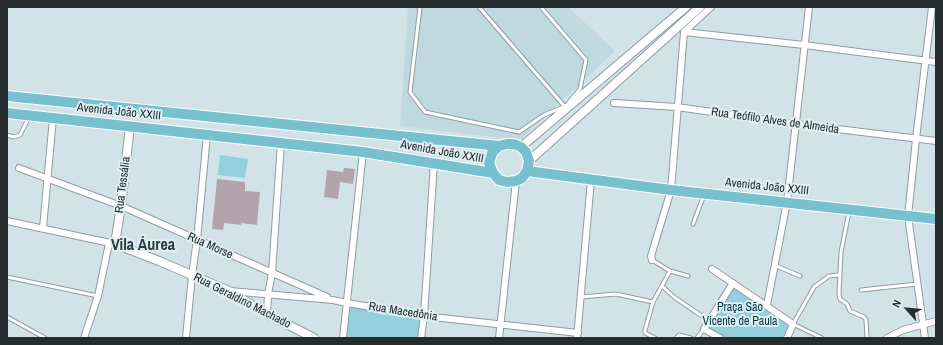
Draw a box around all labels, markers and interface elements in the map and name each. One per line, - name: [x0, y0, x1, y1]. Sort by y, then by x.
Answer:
- street label: Avenida João XXIII: [76, 100, 162, 124]
- street label: Rua Teófilo Alves de Almeida: [710, 105, 840, 137]
- street label: Avenida João XXIII: [399, 138, 485, 166]
- street label: Rua Tessália: [112, 156, 134, 214]
- street label: Avenida João XXIII: [724, 175, 810, 199]
- street label: Rua Morse: [185, 230, 235, 262]
- district label: Vila Áurea: [111, 236, 175, 256]
- street label: Rua Geraldino Machado: [191, 270, 293, 332]
- north arrow: [887, 289, 927, 329]
- text: N: [889, 297, 904, 310]
- street label: Rua Macedônia: [368, 299, 438, 325]
- park label: Praça São Vicente de Paula: [703, 301, 777, 329]

